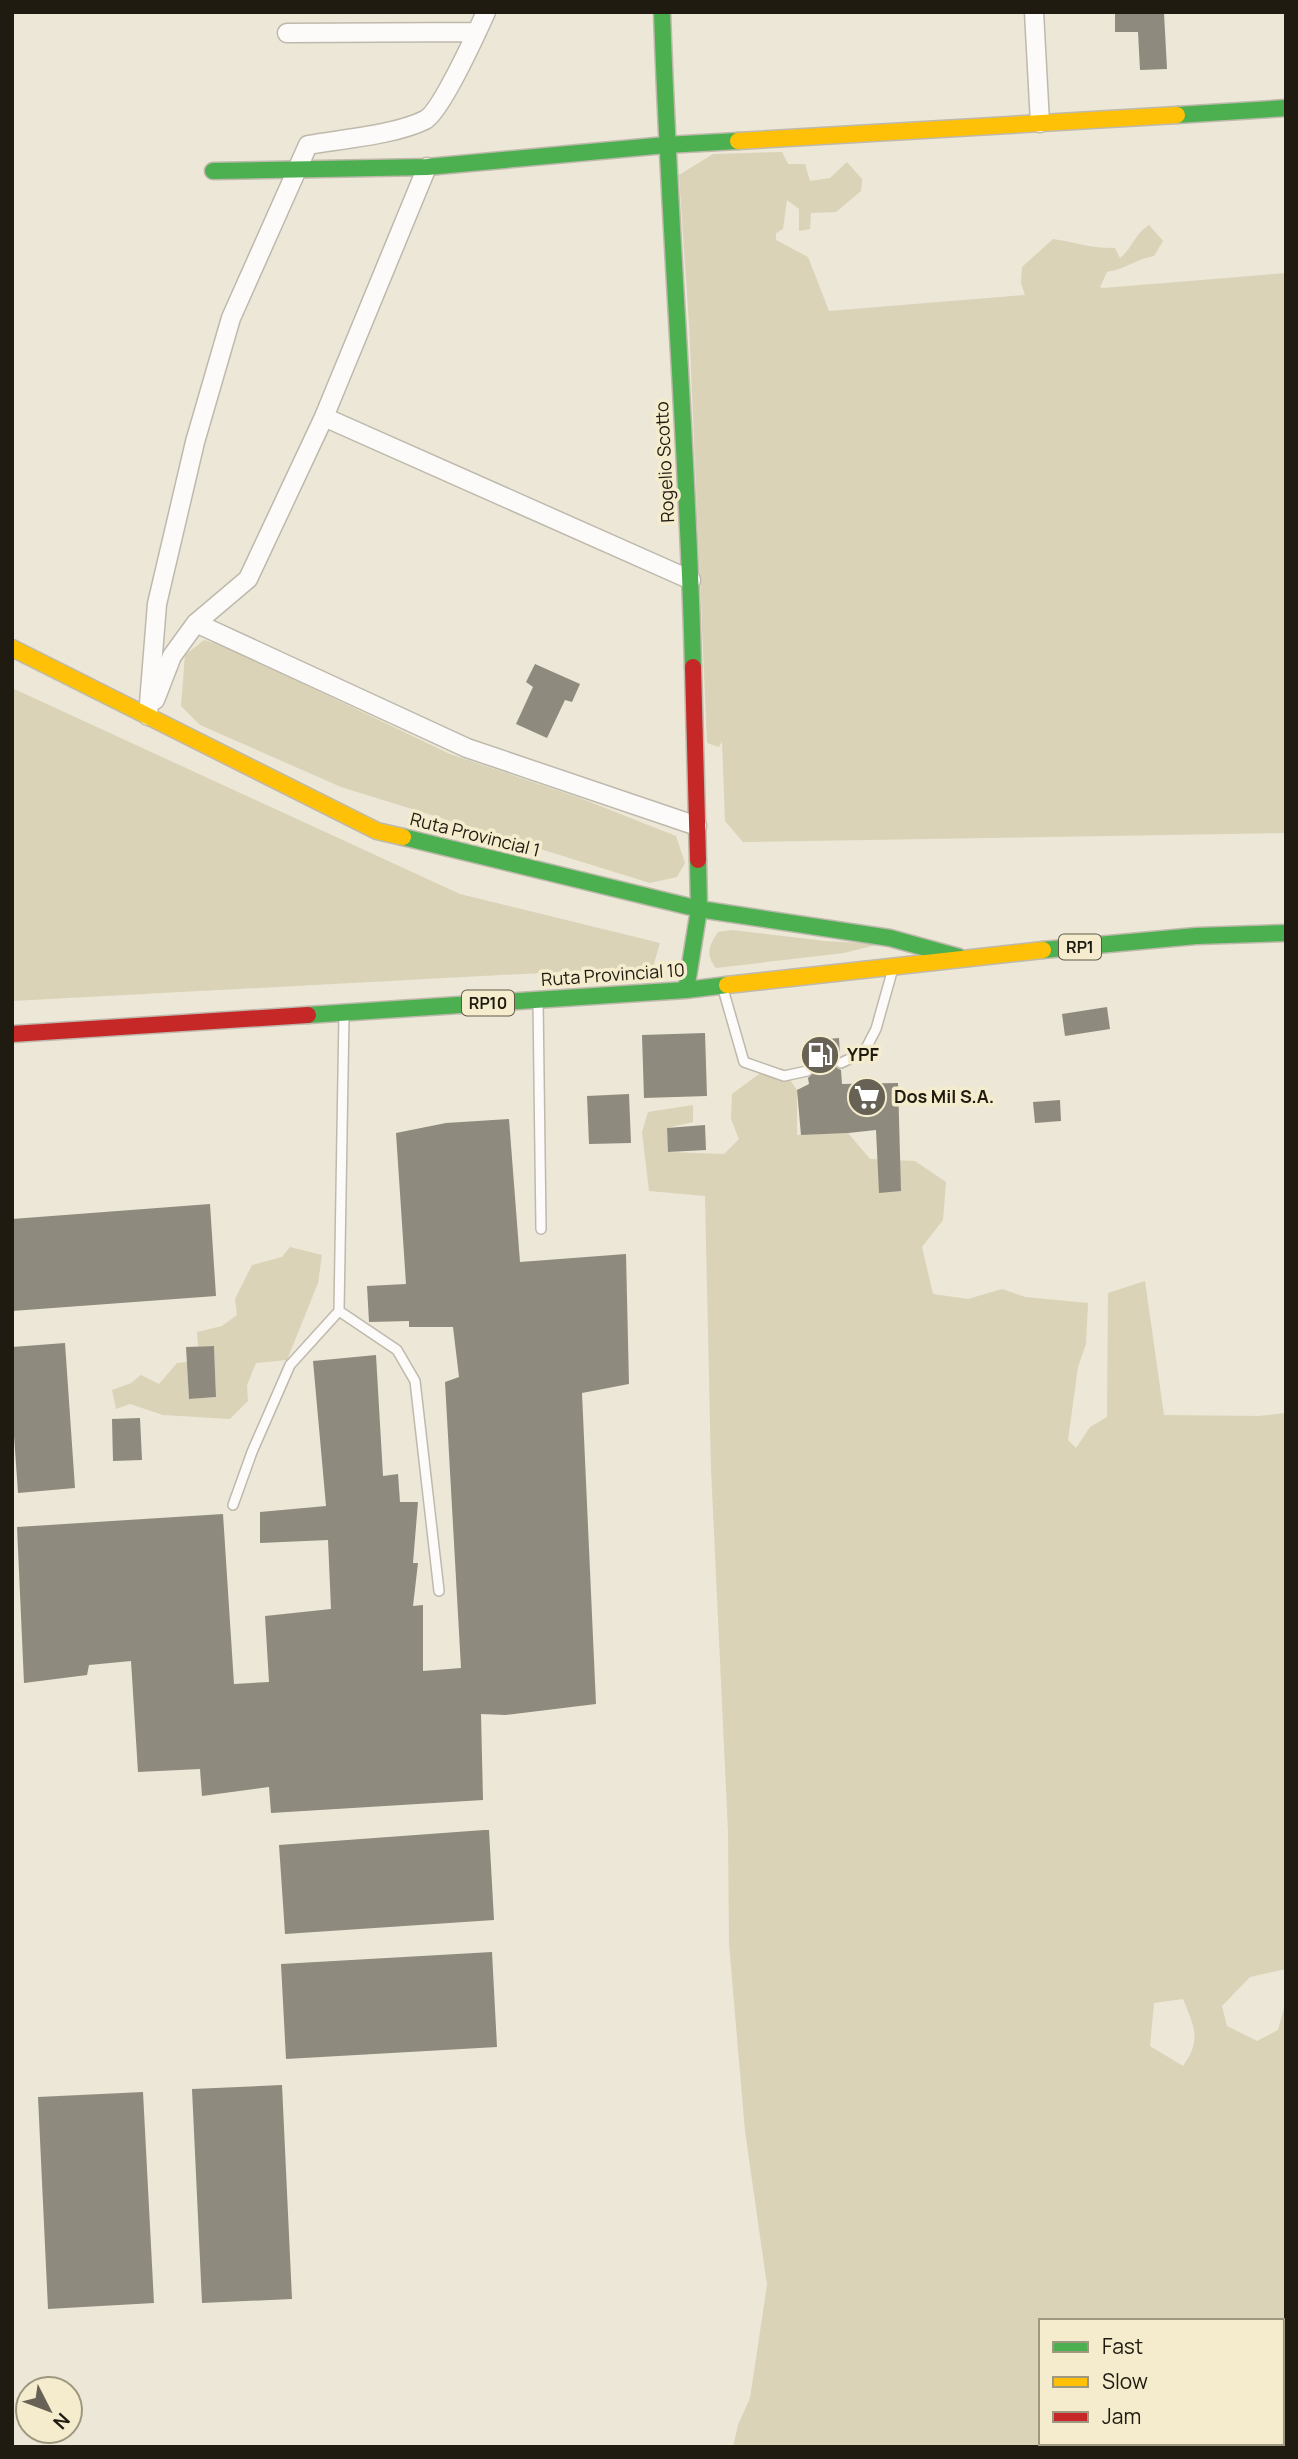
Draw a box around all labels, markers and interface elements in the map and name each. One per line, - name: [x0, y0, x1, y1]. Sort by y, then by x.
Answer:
- street label: Rogelio Scotto: [649, 401, 679, 523]
- street label: Ruta Provincial 1: [408, 806, 543, 862]
- road number: RP1: [1059, 934, 1101, 959]
- street label: Ruta Provincial 10: [540, 957, 686, 991]
- road number: RP10: [462, 990, 514, 1015]
- fuel station icon: YPF: [799, 1034, 841, 1076]
- place label: YPF: [847, 1042, 880, 1066]
- supermarket icon: Dos Mil S.A.: [846, 1076, 888, 1118]
- place label: Dos Mil S.A.: [894, 1084, 994, 1108]
- legend: [1039, 2319, 1284, 2445]
- text: Fast: [1102, 2332, 1143, 2360]
- text: Slow: [1102, 2367, 1148, 2395]
- north arrow: [14, 2375, 84, 2445]
- text: Jam: [1102, 2402, 1141, 2430]
- text: N: [47, 2408, 76, 2435]

